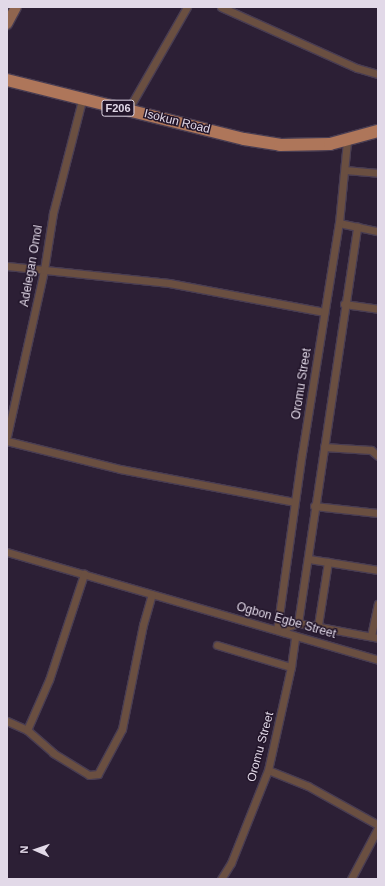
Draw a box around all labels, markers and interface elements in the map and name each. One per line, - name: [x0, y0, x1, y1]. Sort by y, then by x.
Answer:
- road number: F206: [101, 99, 135, 117]
- street label: Isokun Road: [143, 107, 211, 137]
- street label: Adelegan Omol: [18, 224, 46, 308]
- street label: Oromu Street: [289, 347, 315, 421]
- street label: Ogbon Egbe Street: [235, 600, 337, 642]
- street label: Oromu Street: [245, 710, 277, 784]
- north arrow: [16, 830, 56, 870]
- text: N: [18, 845, 30, 854]

